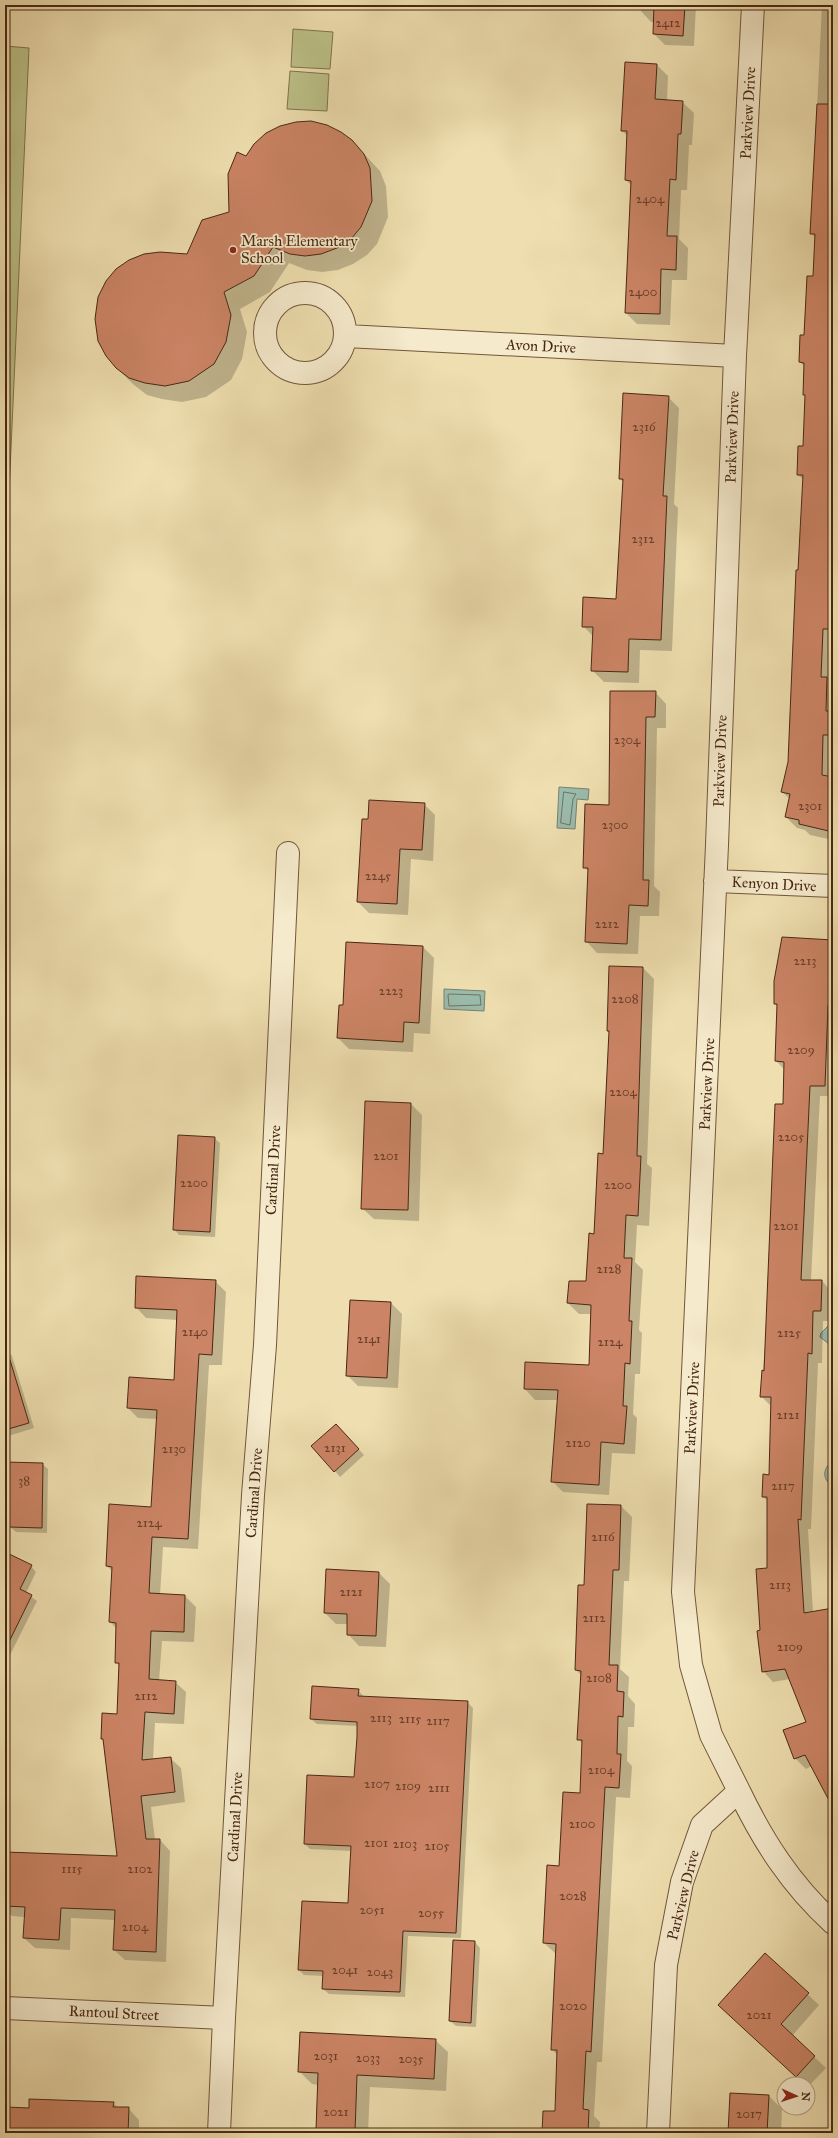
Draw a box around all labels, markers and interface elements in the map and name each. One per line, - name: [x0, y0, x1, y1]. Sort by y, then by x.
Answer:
- house number: 2412: [655, 15, 681, 31]
- street label: Parkview Drive: [737, 66, 759, 160]
- house number: 2404: [636, 191, 665, 207]
- place label: Marsh Elementary School: [241, 232, 359, 267]
- marker: Marsh Elementary School: [228, 245, 238, 255]
- house number: 2400: [629, 284, 657, 300]
- street label: Avon Drive: [504, 335, 577, 357]
- street label: Parkview Drive: [721, 390, 743, 484]
- house number: 2316: [632, 419, 656, 435]
- house number: 2312: [631, 531, 655, 547]
- street label: Parkview Drive: [709, 714, 731, 808]
- house number: 2304: [614, 732, 641, 748]
- house number: 2301: [798, 798, 822, 814]
- house number: 2300: [602, 817, 628, 833]
- house number: 2245: [365, 868, 391, 884]
- street label: Kenyon Drive: [731, 873, 817, 895]
- house number: 2212: [595, 916, 620, 932]
- house number: 2213: [793, 953, 817, 969]
- house number: 2223: [379, 983, 403, 999]
- house number: 2208: [611, 991, 639, 1007]
- street label: Parkview Drive: [696, 1037, 718, 1131]
- house number: 2209: [787, 1042, 815, 1058]
- house number: 2204: [609, 1084, 638, 1100]
- street label: Cardinal Drive: [262, 1124, 284, 1216]
- house number: 2205: [778, 1129, 804, 1145]
- house number: 2201: [373, 1148, 399, 1164]
- house number: 2200: [180, 1175, 208, 1191]
- house number: 2200: [604, 1177, 632, 1193]
- house number: 2201: [773, 1218, 799, 1234]
- house number: 2128: [597, 1261, 622, 1277]
- house number: 2140: [182, 1324, 208, 1340]
- house number: 2125: [777, 1325, 801, 1341]
- house number: 2141: [357, 1331, 381, 1347]
- house number: 2124: [597, 1334, 623, 1350]
- street label: Parkview Drive: [681, 1361, 703, 1455]
- house number: 2121: [776, 1407, 800, 1423]
- house number: 2120: [565, 1435, 591, 1451]
- house number: 2131: [324, 1440, 346, 1456]
- house number: 2130: [162, 1441, 186, 1457]
- street label: Cardinal Drive: [242, 1447, 266, 1539]
- house number: 38: [18, 1473, 30, 1489]
- house number: 2117: [771, 1478, 795, 1494]
- house number: 2124: [136, 1515, 162, 1531]
- house number: 2116: [591, 1529, 615, 1545]
- house number: 2113: [769, 1577, 791, 1593]
- house number: 2121: [339, 1584, 363, 1600]
- house number: 2112: [582, 1610, 606, 1626]
- house number: 2109: [777, 1639, 803, 1655]
- house number: 2108: [586, 1670, 612, 1686]
- house number: 2112: [134, 1688, 158, 1704]
- house number: 2113: [370, 1710, 392, 1726]
- house number: 2115: [399, 1711, 421, 1727]
- house number: 2117: [426, 1713, 450, 1729]
- house number: 2104: [588, 1762, 615, 1778]
- street label: Cardinal Drive: [224, 1771, 246, 1863]
- house number: 2107: [364, 1776, 390, 1792]
- house number: 2109: [395, 1778, 421, 1794]
- house number: 2111: [428, 1780, 450, 1796]
- house number: 2100: [569, 1816, 595, 1832]
- house number: 2101: [364, 1835, 388, 1851]
- house number: 2103: [393, 1836, 417, 1852]
- house number: 2105: [424, 1838, 450, 1854]
- street label: Parkview Drive: [663, 1848, 703, 1942]
- house number: 1115: [61, 1861, 83, 1877]
- house number: 2102: [127, 1861, 153, 1877]
- house number: 2028: [559, 1888, 587, 1904]
- house number: 2051: [359, 1902, 385, 1918]
- house number: 2055: [418, 1905, 444, 1921]
- house number: 2104: [122, 1919, 149, 1935]
- house number: 2041: [332, 1962, 358, 1978]
- house number: 2043: [367, 1964, 393, 1980]
- house number: 2020: [559, 1998, 587, 2014]
- street label: Rantoul Street: [68, 2002, 160, 2024]
- house number: 2021: [746, 2007, 772, 2023]
- house number: 2031: [314, 2048, 338, 2064]
- house number: 2033: [356, 2050, 380, 2066]
- house number: 2035: [398, 2051, 424, 2067]
- north arrow: [776, 2076, 816, 2116]
- text: N: [799, 2091, 812, 2102]
- house number: 2021: [323, 2104, 349, 2120]
- house number: 2017: [736, 2106, 762, 2122]

